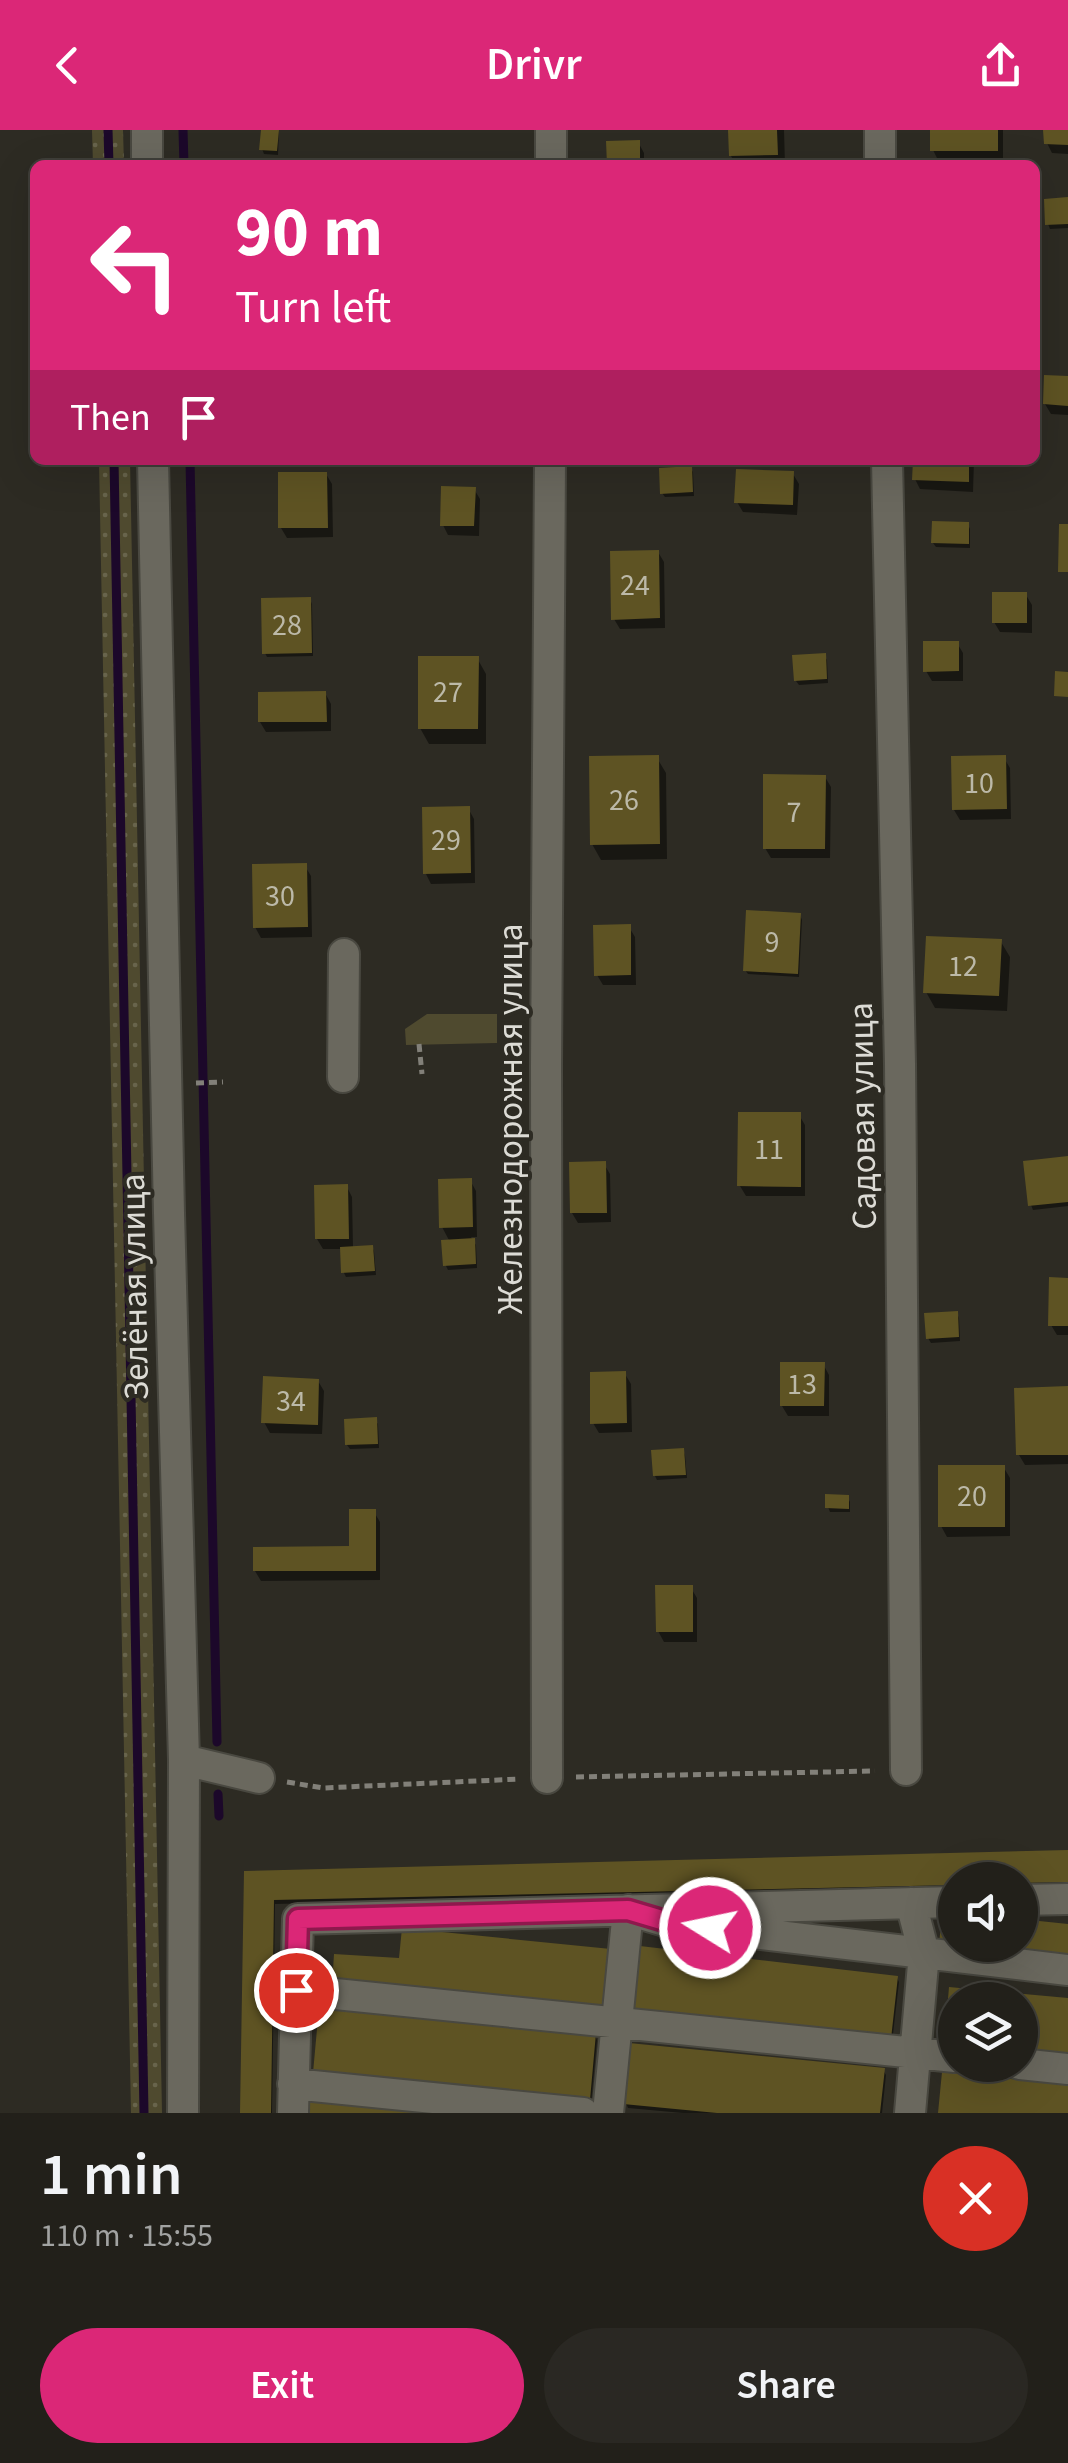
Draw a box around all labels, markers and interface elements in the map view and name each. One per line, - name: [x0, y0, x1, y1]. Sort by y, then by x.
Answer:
- text: Drivr: [486, 33, 582, 97]
- icon: back: [40, 38, 95, 93]
- icon: share: [973, 38, 1028, 93]
- text: 90 m: [235, 183, 383, 283]
- icon: left: [70, 200, 200, 330]
- text: Turn left: [235, 276, 391, 340]
- icon: arrive: [171, 390, 226, 445]
- text: Then: [70, 391, 151, 445]
- house number: 24: [620, 564, 650, 607]
- house number: 28: [272, 604, 302, 647]
- house number: 27: [433, 671, 463, 714]
- house number: 10: [964, 762, 994, 805]
- house number: 26: [609, 779, 639, 822]
- house number: 7: [787, 791, 801, 834]
- house number: 29: [431, 819, 461, 862]
- house number: 30: [265, 875, 295, 918]
- house number: 9: [765, 921, 779, 964]
- street label: Железнодорожная улица: [486, 924, 536, 1314]
- house number: 12: [948, 945, 978, 988]
- street label: Садовая улица: [836, 1002, 890, 1230]
- house number: 11: [754, 1128, 784, 1171]
- street label: Зелёная улица: [108, 1173, 162, 1401]
- house number: 13: [787, 1363, 817, 1406]
- house number: 34: [276, 1380, 306, 1423]
- house number: 20: [957, 1475, 987, 1518]
- map controls: [938, 1862, 1038, 2082]
- button: sound: [938, 1862, 1038, 1962]
- position arrow: [658, 1876, 762, 1980]
- pin: [254, 1948, 339, 2033]
- icon: arrive: [269, 1963, 324, 2018]
- button: layers: [938, 1982, 1038, 2082]
- text: 1 min: [40, 2133, 183, 2218]
- button: close: [923, 2146, 1028, 2251]
- text: 110 m · 15:55: [40, 2213, 213, 2259]
- button: Exit: [40, 2328, 524, 2443]
- button: Share: [544, 2328, 1028, 2443]

